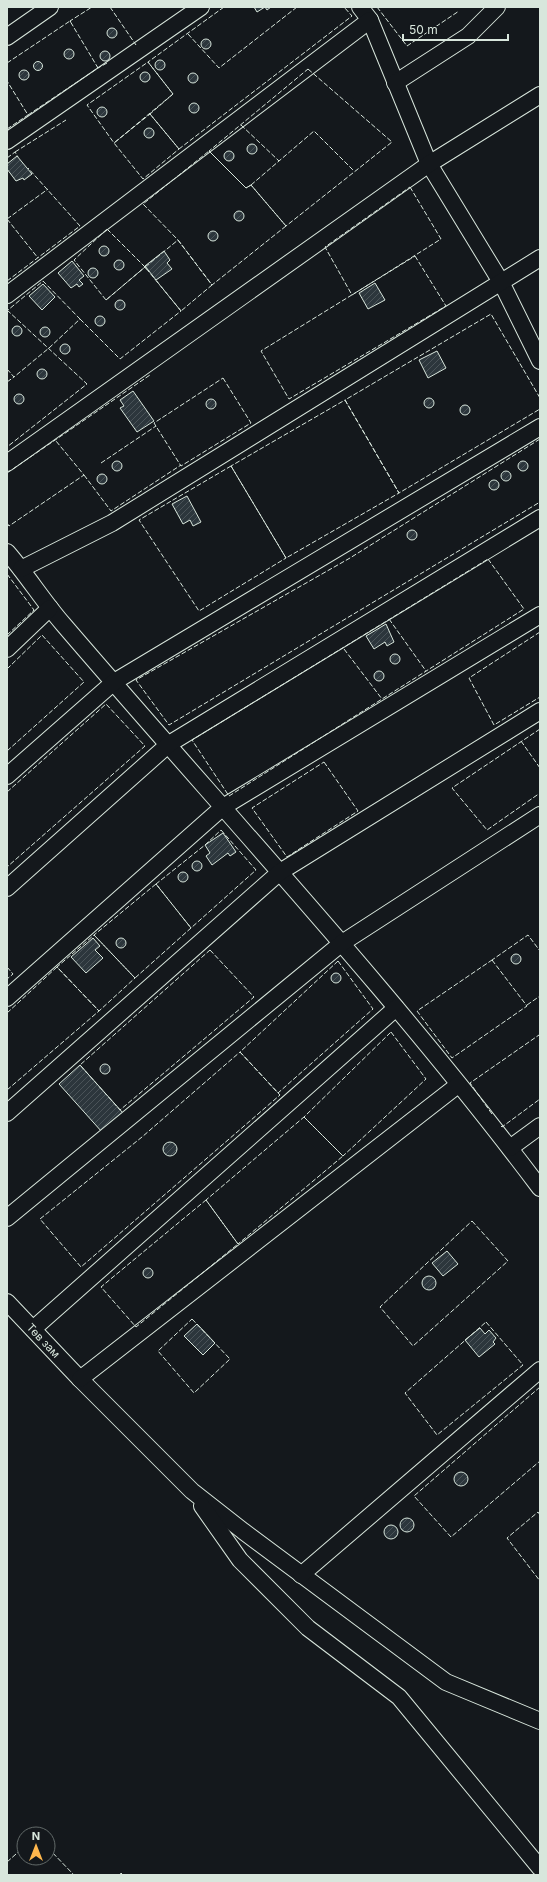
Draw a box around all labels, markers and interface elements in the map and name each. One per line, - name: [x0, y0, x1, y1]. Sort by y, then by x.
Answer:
- scale bar: [403, 16, 508, 42]
- text: 50 m: [409, 22, 438, 37]
- street label: Төв зам: [24, 1320, 63, 1361]
- north arrow: [16, 1826, 56, 1866]
- text: N: [32, 1829, 40, 1843]

